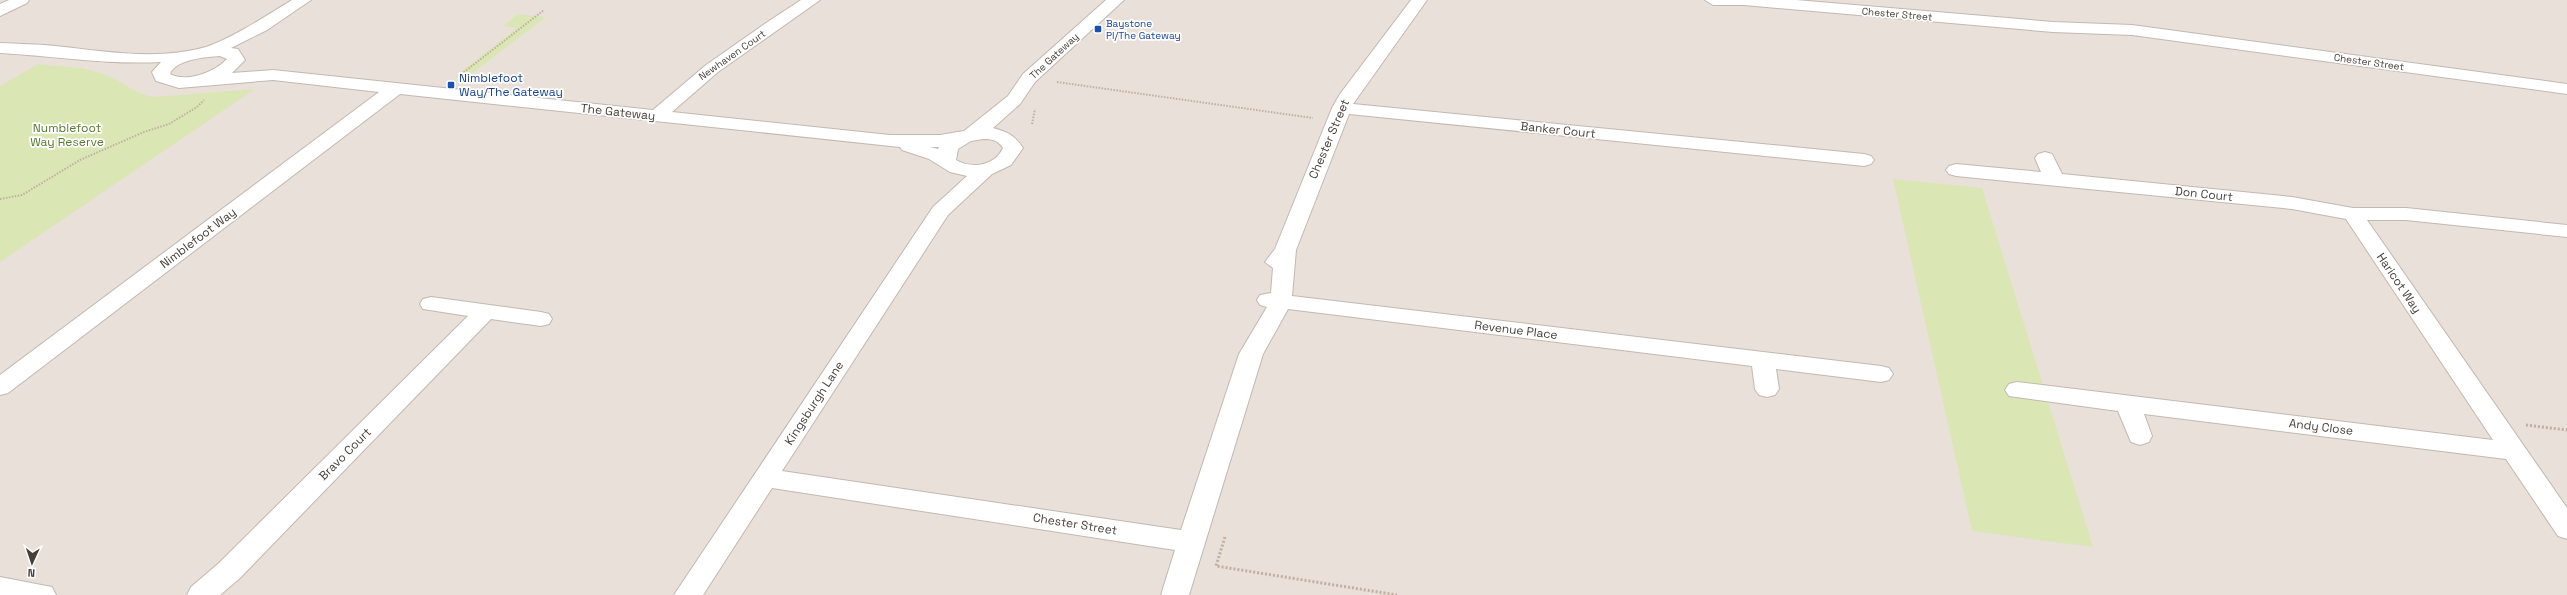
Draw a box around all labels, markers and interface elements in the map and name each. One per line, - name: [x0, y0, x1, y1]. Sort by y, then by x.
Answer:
- street label: Chester Street: [1861, 4, 1933, 24]
- place label: Baystone Pl/The Gateway: [1106, 17, 1181, 42]
- marker: Baystone Pl/The Gateway: [1093, 24, 1103, 34]
- street label: Newhaven Court: [696, 27, 768, 83]
- street label: The Gateway: [1027, 30, 1081, 82]
- street label: Chester Street: [2333, 51, 2405, 73]
- place label: Nimblefoot Way/The Gateway: [459, 70, 563, 100]
- marker: Nimblefoot Way/The Gateway: [446, 80, 456, 90]
- street label: Chester Street: [1305, 97, 1353, 181]
- street label: The Gateway: [580, 100, 656, 124]
- street label: Banker Court: [1520, 118, 1596, 142]
- park label: Numblefoot Way Reserve: [30, 120, 104, 150]
- street label: Don Court: [2174, 183, 2234, 205]
- street label: Nimblefoot Way: [157, 204, 239, 272]
- street label: Haricot Way: [2373, 250, 2425, 316]
- street label: Revenue Place: [1473, 317, 1559, 343]
- street label: Kingsburgh Lane: [781, 358, 847, 448]
- street label: Andy Close: [2288, 415, 2354, 439]
- street label: Bravo Court: [315, 424, 375, 484]
- street label: Chester Street: [1032, 509, 1118, 539]
- north arrow: [12, 543, 52, 583]
- text: N: [27, 566, 36, 580]

